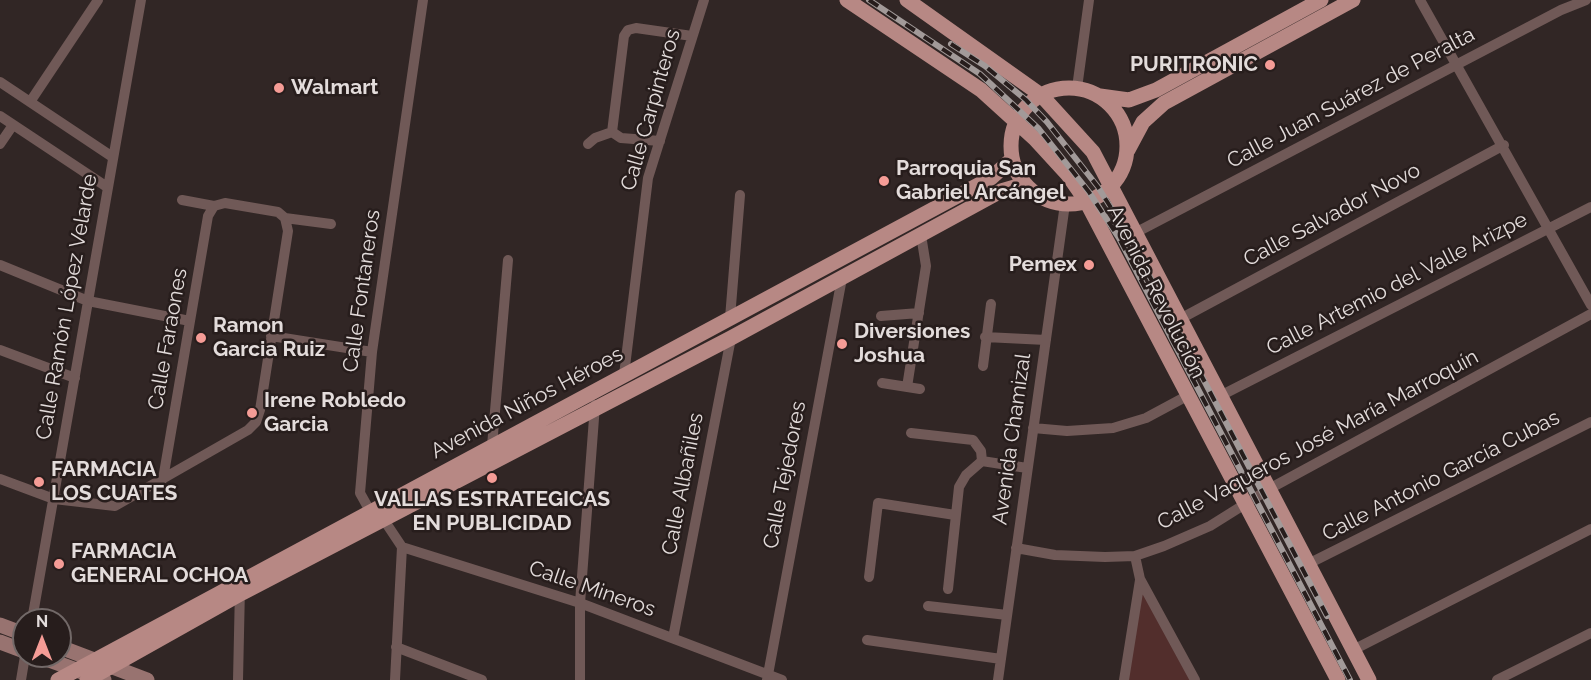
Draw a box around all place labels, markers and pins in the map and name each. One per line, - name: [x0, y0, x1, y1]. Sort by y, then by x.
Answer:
- place label: PURITRONIC: [1130, 52, 1258, 78]
- marker: PURITRONIC: [1263, 58, 1277, 72]
- place label: Walmart: [291, 75, 378, 101]
- marker: Walmart: [272, 81, 286, 95]
- place label: Parroquia San Gabriel Arcángel: [896, 156, 1066, 206]
- marker: Parroquia San Gabriel Arcángel: [877, 174, 891, 188]
- place label: Pemex: [1009, 252, 1077, 278]
- marker: Pemex: [1082, 258, 1096, 272]
- place label: Ramon Garcia Ruiz: [213, 313, 325, 363]
- place label: Diversiones Joshua: [854, 319, 970, 369]
- marker: Ramon Garcia Ruiz: [194, 331, 208, 345]
- marker: Diversiones Joshua: [835, 337, 849, 351]
- place label: Irene Robledo Garcia: [264, 388, 406, 438]
- marker: Irene Robledo Garcia: [245, 406, 259, 420]
- place label: FARMACIA LOS CUATES: [51, 457, 177, 507]
- marker: VALLAS ESTRATEGICAS EN PUBLICIDAD: [485, 471, 499, 485]
- marker: FARMACIA LOS CUATES: [32, 475, 46, 489]
- place label: VALLAS ESTRATEGICAS EN PUBLICIDAD: [374, 487, 610, 537]
- place label: FARMACIA GENERAL OCHOA: [71, 539, 248, 589]
- marker: FARMACIA GENERAL OCHOA: [52, 557, 66, 571]

